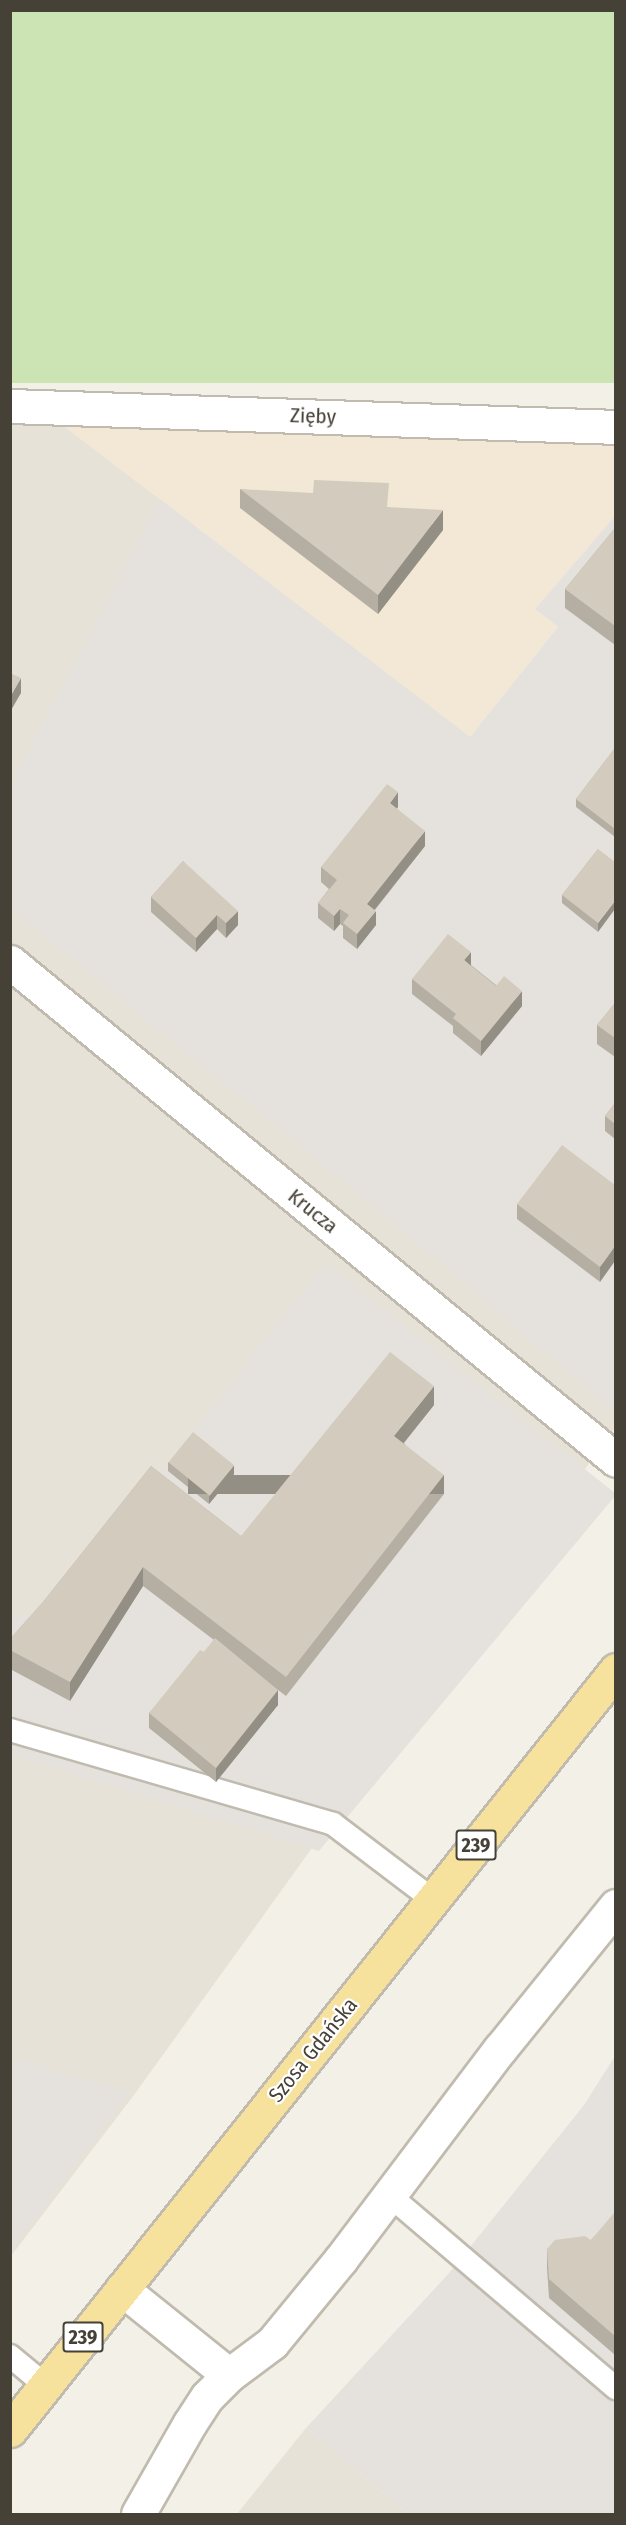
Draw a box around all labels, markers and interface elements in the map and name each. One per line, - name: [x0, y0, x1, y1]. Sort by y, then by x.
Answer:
- street label: Zięby: [290, 403, 336, 429]
- street label: Krucza: [283, 1183, 343, 1239]
- road number: 239: [455, 1828, 497, 1862]
- street label: Szosa Gdańska: [263, 1993, 363, 2107]
- road number: 239: [62, 2320, 104, 2354]

